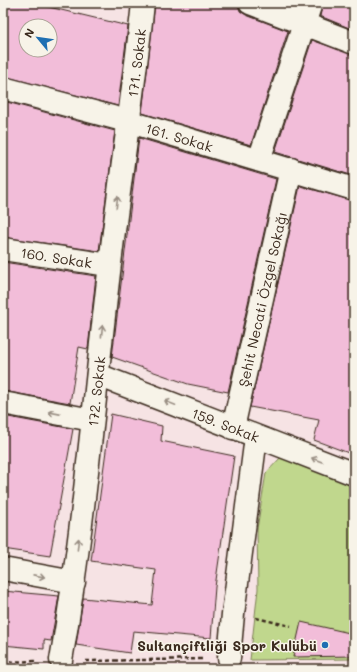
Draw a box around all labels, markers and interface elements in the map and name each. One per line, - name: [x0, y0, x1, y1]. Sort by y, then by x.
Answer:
- north arrow: [18, 18, 58, 58]
- text: N: [20, 26, 37, 40]
- street label: 171. Sokak: [122, 28, 150, 98]
- street label: 161. Sokak: [143, 118, 215, 156]
- one-way arrow: [113, 196, 121, 209]
- street label: Şehit Necati Özgel Sokağı: [233, 210, 291, 389]
- street label: 160. Sokak: [19, 242, 93, 272]
- one-way arrow: [99, 325, 106, 338]
- street label: 172. Sokak: [83, 355, 109, 427]
- one-way arrow: [165, 399, 177, 407]
- street label: 159. Sokak: [189, 403, 262, 446]
- one-way arrow: [48, 409, 61, 417]
- one-way arrow: [312, 455, 324, 463]
- one-way arrow: [75, 538, 82, 551]
- one-way arrow: [32, 572, 45, 580]
- place label: Sultançiftliği Spor Kulübü: [137, 636, 317, 655]
- marker: Sultançiftliği Spor Kulübü: [320, 640, 330, 650]

